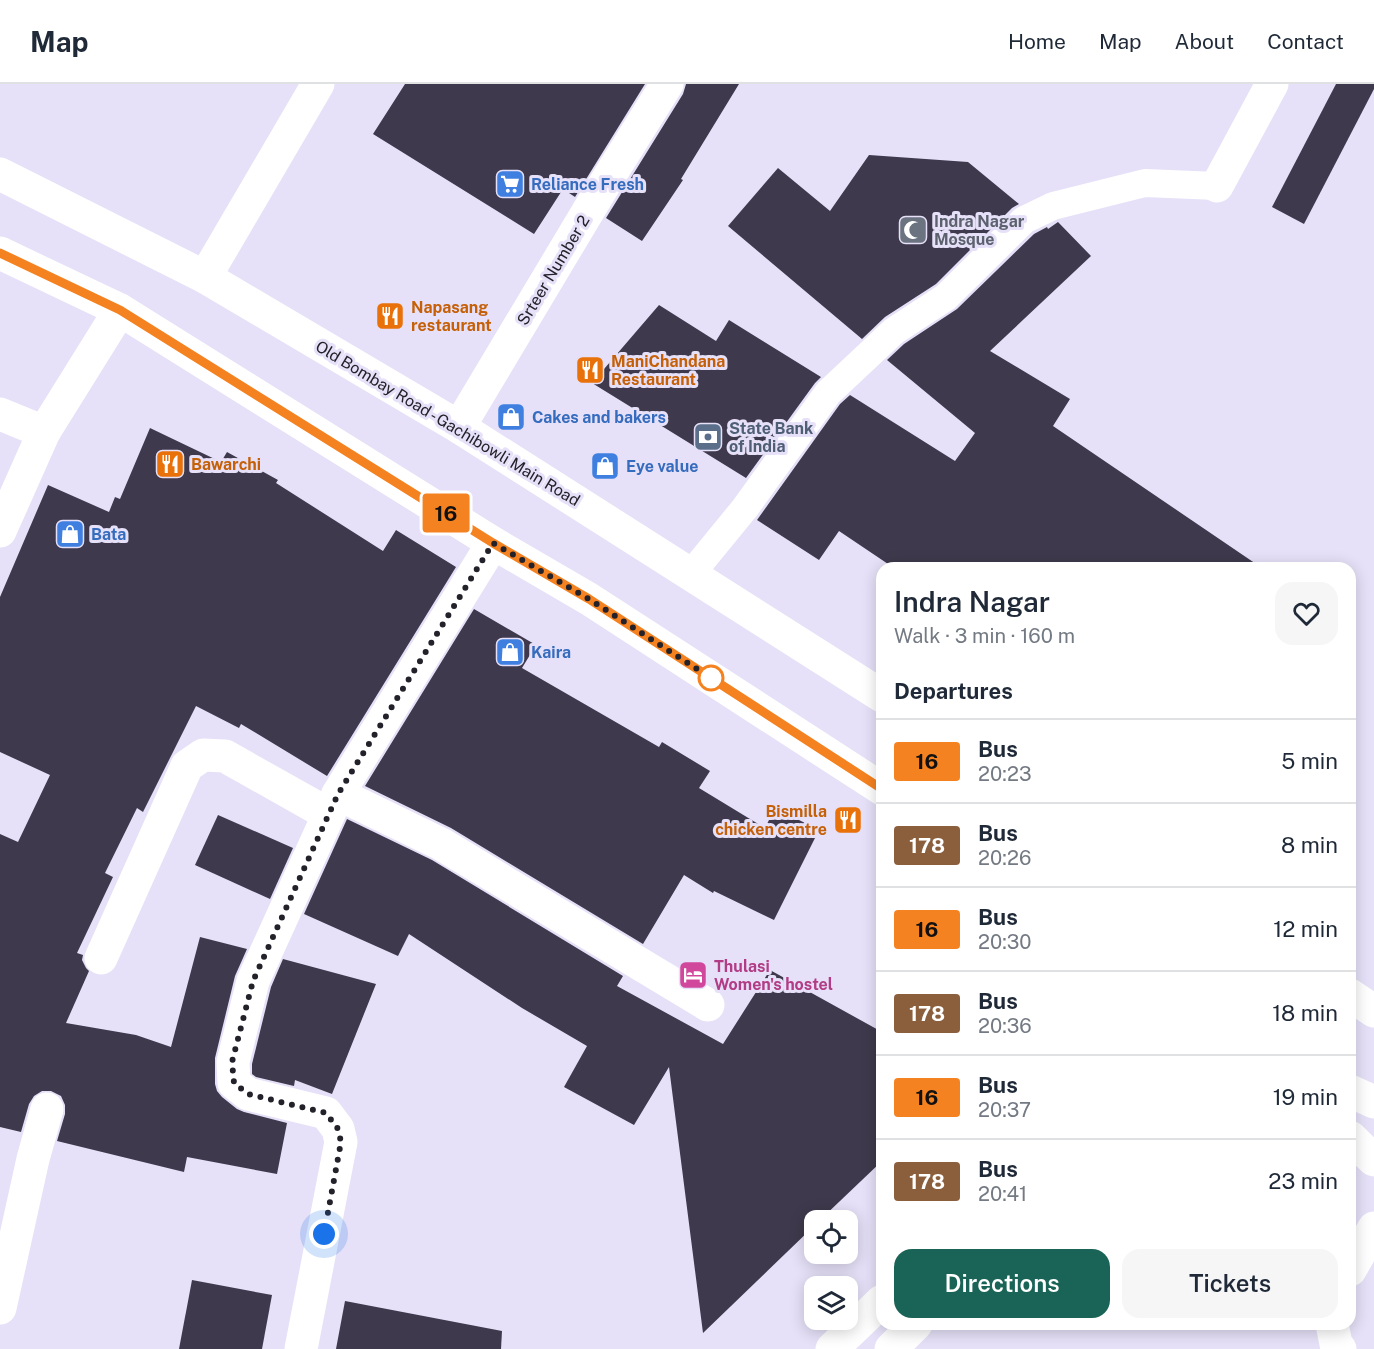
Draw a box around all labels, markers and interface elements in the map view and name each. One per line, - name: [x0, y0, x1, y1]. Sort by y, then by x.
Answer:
- text: Map: [30, 25, 89, 58]
- text: Home: [1008, 29, 1066, 54]
- text: Map: [1099, 29, 1142, 54]
- text: About: [1175, 29, 1234, 54]
- text: Contact: [1267, 29, 1344, 54]
- supermarket icon: Reliance Fresh: [494, 168, 526, 200]
- place label: Reliance Fresh: [531, 175, 644, 194]
- street label: Srteer Number 2: [513, 212, 594, 329]
- place label: Indra Nagar Mosque: [934, 212, 1025, 249]
- mosque icon: Indra Nagar Mosque: [897, 214, 929, 246]
- place label: Napasang restaurant: [411, 298, 492, 335]
- restaurant icon: Napasang restaurant: [374, 300, 406, 332]
- street label: Old Bombay Road - Gachibowli Main Road: [312, 337, 583, 510]
- place label: ManiChandana Restaurant: [611, 352, 725, 389]
- restaurant icon: ManiChandana Restaurant: [574, 354, 606, 386]
- shop icon: Cakes and bakers: [495, 401, 527, 433]
- place label: Cakes and bakers: [532, 408, 666, 427]
- place label: State Bank of India: [729, 419, 813, 456]
- bank icon: State Bank of India: [692, 421, 724, 453]
- restaurant icon: Bawarchi: [154, 448, 186, 480]
- shop icon: Eye value: [589, 450, 621, 482]
- place label: Bawarchi: [191, 455, 261, 474]
- place label: Eye value: [626, 457, 698, 476]
- line badge: 16: [419, 494, 473, 532]
- text: 16: [435, 501, 457, 526]
- shop icon: Bata: [54, 518, 86, 550]
- place label: Bata: [91, 525, 126, 544]
- button: heart: [1275, 582, 1338, 645]
- text: Indra Nagar: [894, 585, 1050, 618]
- text: Walk · 3 min · 160 m: [894, 624, 1075, 648]
- shop icon: Kaira: [494, 636, 526, 668]
- place label: Kaira: [531, 643, 571, 662]
- unlabelled marker: [698, 665, 724, 691]
- text: Departures: [894, 678, 1013, 704]
- text: Bus: [978, 736, 1018, 762]
- text: 5 min: [1281, 748, 1338, 774]
- text: 16: [916, 749, 938, 774]
- text: 20:23: [978, 762, 1032, 786]
- place label: Bismilla chicken centre: [715, 802, 827, 839]
- restaurant icon: Bismilla chicken centre: [832, 804, 864, 836]
- text: Bus: [978, 820, 1018, 846]
- text: 8 min: [1281, 832, 1338, 858]
- text: 178: [909, 833, 945, 858]
- text: 20:26: [978, 846, 1031, 870]
- text: Bus: [978, 904, 1018, 930]
- text: 12 min: [1273, 916, 1338, 942]
- text: 16: [916, 917, 938, 942]
- text: 20:30: [978, 930, 1031, 954]
- place label: Thulasi Women's hostel: [714, 957, 833, 994]
- hotel icon: Thulasi Women's hostel: [677, 959, 709, 991]
- text: Bus: [978, 988, 1018, 1014]
- text: 18 min: [1272, 1000, 1338, 1026]
- text: 178: [909, 1001, 945, 1026]
- text: 20:36: [978, 1014, 1032, 1038]
- text: Bus: [978, 1072, 1018, 1098]
- text: 19 min: [1273, 1084, 1338, 1110]
- text: 16: [916, 1085, 938, 1110]
- text: 20:37: [978, 1098, 1031, 1122]
- text: Bus: [978, 1156, 1018, 1182]
- text: 23 min: [1268, 1168, 1338, 1194]
- text: 178: [909, 1169, 945, 1194]
- text: 20:41: [978, 1182, 1027, 1206]
- map controls: [804, 1210, 858, 1330]
- button: locate: [804, 1210, 858, 1264]
- your location: [309, 1219, 339, 1249]
- button: Directions: [894, 1249, 1110, 1318]
- button: Tickets: [1122, 1249, 1338, 1318]
- button: layers: [804, 1276, 858, 1330]

